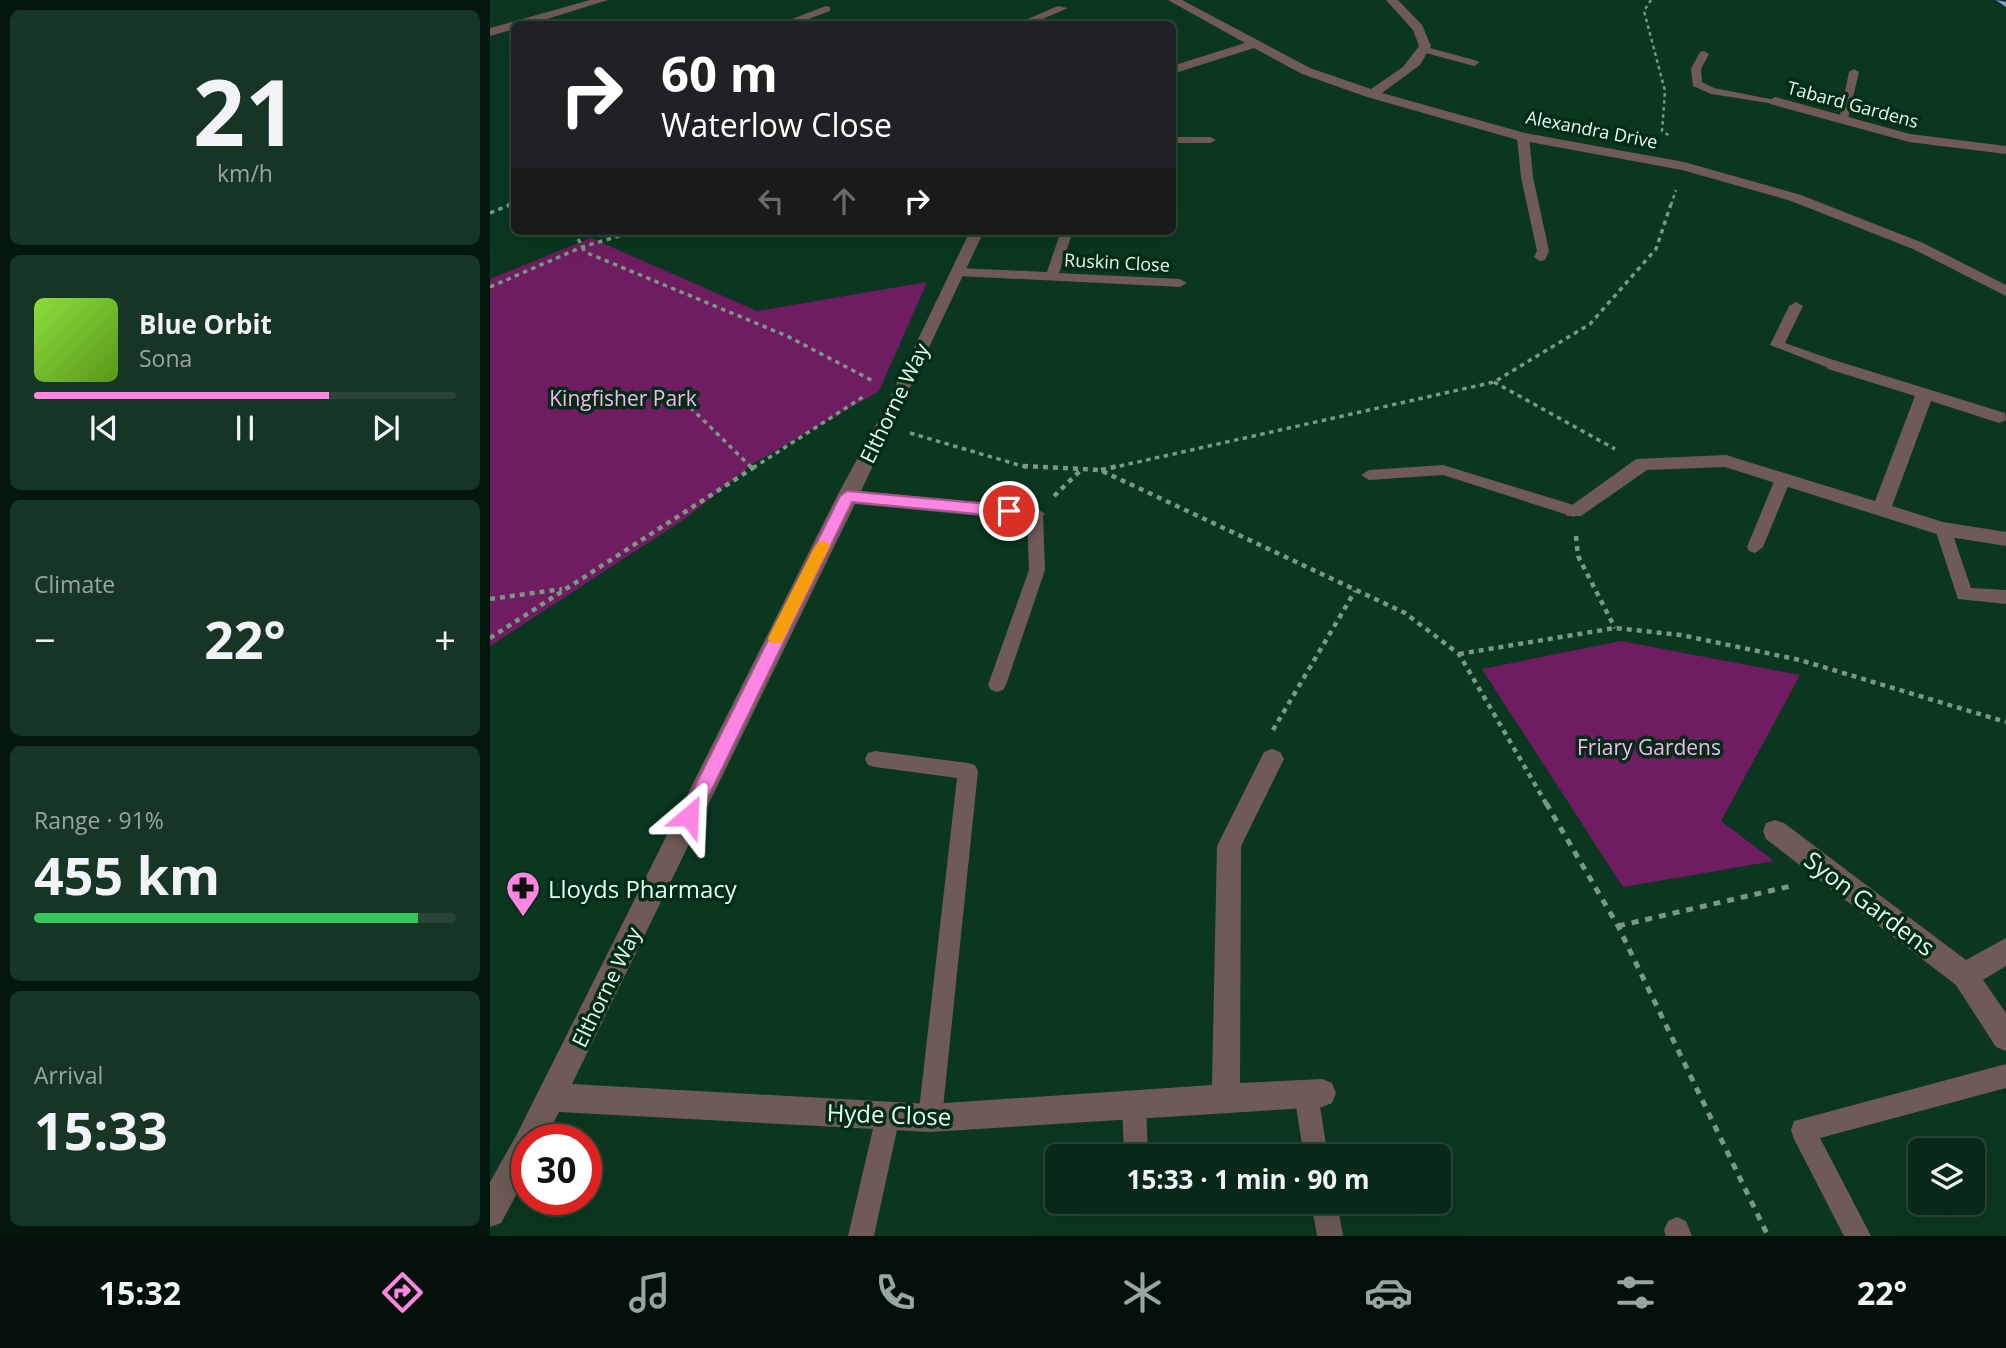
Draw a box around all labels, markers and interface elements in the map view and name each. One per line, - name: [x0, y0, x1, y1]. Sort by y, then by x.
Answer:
- text: 60 m: [661, 40, 778, 106]
- text: 21: [193, 49, 297, 173]
- icon: right: [546, 49, 637, 140]
- street label: Tabard Gardens: [1785, 75, 1921, 133]
- text: Waterlow Close: [661, 103, 892, 146]
- street label: Alexandra Drive: [1524, 104, 1660, 154]
- text: km/h: [217, 157, 273, 189]
- icon: left: [752, 182, 790, 220]
- icon: ahead: [825, 182, 863, 220]
- icon: right: [898, 182, 936, 220]
- street label: Ruskin Close: [1064, 247, 1170, 277]
- text: Blue Orbit: [139, 306, 272, 342]
- street label: Elthorne Way: [853, 338, 935, 468]
- text: Sona: [139, 342, 192, 374]
- park label: Kingfisher Park: [549, 384, 697, 412]
- icon: previous: [85, 409, 123, 447]
- icon: pause: [226, 409, 264, 447]
- icon: next: [367, 409, 405, 447]
- pin: [979, 481, 1039, 541]
- icon: arrive: [990, 492, 1028, 530]
- text: Climate: [34, 568, 115, 600]
- text: 22°: [204, 603, 286, 674]
- text: −: [34, 613, 56, 665]
- text: +: [434, 613, 456, 665]
- park label: Friary Gardens: [1577, 733, 1721, 761]
- position arrow: [652, 779, 726, 853]
- text: Range · 91%: [34, 804, 164, 836]
- text: 455 km: [34, 839, 220, 910]
- street label: Syon Gardens: [1798, 843, 1942, 963]
- pharmacy icon: Lloyds Pharmacy: [504, 869, 542, 918]
- place label: Lloyds Pharmacy: [548, 872, 738, 905]
- street label: Elthorne Way: [565, 922, 647, 1052]
- text: Arrival: [34, 1059, 103, 1091]
- text: 15:33: [34, 1094, 168, 1165]
- street label: Hyde Close: [826, 1095, 952, 1133]
- speed limit sign: 30: [511, 1124, 602, 1215]
- map controls: [1908, 1138, 1985, 1215]
- button: layers: [1908, 1138, 1985, 1215]
- text: 15:33 · 1 min · 90 m: [1127, 1161, 1369, 1197]
- icon: directions: [378, 1268, 427, 1317]
- icon: music: [625, 1268, 674, 1317]
- icon: phone: [871, 1268, 920, 1317]
- icon: climate: [1118, 1268, 1167, 1317]
- icon: car: [1364, 1268, 1413, 1317]
- icon: filters: [1611, 1268, 1660, 1317]
- text: 15:32: [99, 1271, 181, 1314]
- text: 22°: [1857, 1271, 1907, 1314]

